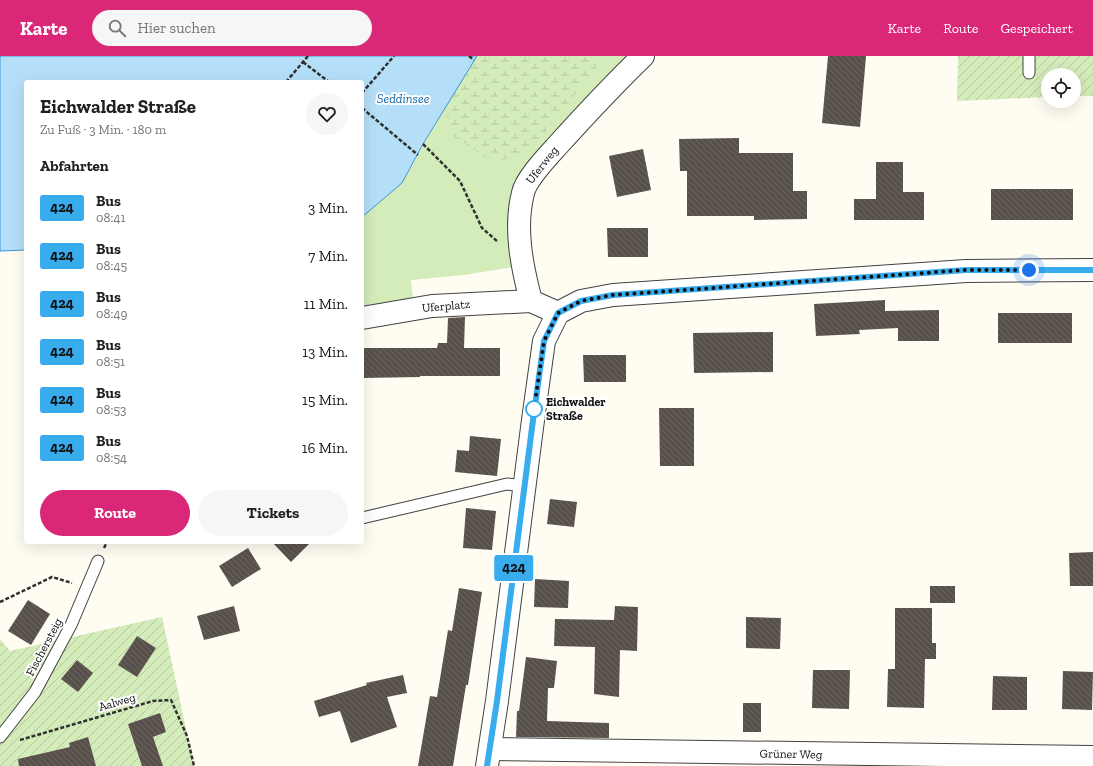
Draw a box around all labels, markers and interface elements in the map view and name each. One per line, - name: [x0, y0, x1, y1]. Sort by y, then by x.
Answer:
- search box: [92, 10, 372, 46]
- text: Karte: [20, 17, 68, 40]
- icon: search: [106, 17, 128, 39]
- text: Hier suchen: [138, 19, 216, 37]
- text: Karte: [888, 20, 921, 37]
- text: Route: [943, 20, 978, 37]
- text: Gespeichert: [1000, 20, 1073, 37]
- map controls: [1041, 68, 1081, 108]
- button: locate: [1041, 68, 1081, 108]
- water label: Seddinsee: [377, 91, 430, 106]
- button: heart: [306, 93, 348, 135]
- text: Eichwalder Straße: [40, 95, 196, 118]
- text: Zu Fuß · 3 Min. · 180 m: [40, 122, 166, 137]
- street label: Uferweg: [523, 143, 561, 187]
- text: Abfahrten: [40, 157, 109, 175]
- text: Bus: [96, 192, 121, 210]
- text: 424: [50, 199, 74, 216]
- text: 3 Min.: [308, 199, 348, 217]
- text: 08:41: [96, 210, 125, 225]
- text: Bus: [96, 240, 121, 258]
- text: 424: [50, 247, 74, 264]
- text: 7 Min.: [308, 247, 348, 265]
- text: 08:45: [96, 258, 127, 273]
- your location: [1019, 260, 1039, 280]
- text: Bus: [96, 288, 121, 306]
- text: 424: [50, 295, 74, 312]
- text: 11 Min.: [304, 295, 348, 313]
- street label: Uferplatz: [421, 297, 471, 315]
- text: 08:49: [96, 306, 127, 321]
- text: Bus: [96, 336, 121, 354]
- text: 424: [50, 343, 74, 360]
- text: 13 Min.: [302, 343, 348, 361]
- text: 08:51: [96, 354, 125, 369]
- text: Bus: [96, 384, 121, 402]
- text: 424: [50, 391, 74, 408]
- text: 15 Min.: [302, 391, 348, 409]
- place label: Eichwalder Straße: [546, 395, 606, 423]
- marker: Eichwalder Straße: [525, 400, 543, 418]
- text: 08:53: [96, 402, 126, 417]
- text: Bus: [96, 432, 121, 450]
- text: 424: [50, 439, 74, 456]
- text: 16 Min.: [302, 439, 348, 457]
- text: 08:54: [96, 450, 127, 465]
- button: Route: [40, 490, 190, 536]
- button: Tickets: [198, 490, 348, 536]
- line badge: 424: [491, 555, 537, 581]
- text: 424: [502, 559, 526, 576]
- street label: Fischersteig: [23, 615, 65, 678]
- street label: Aalweg: [97, 690, 138, 714]
- street label: Grüner Weg: [760, 746, 823, 762]

